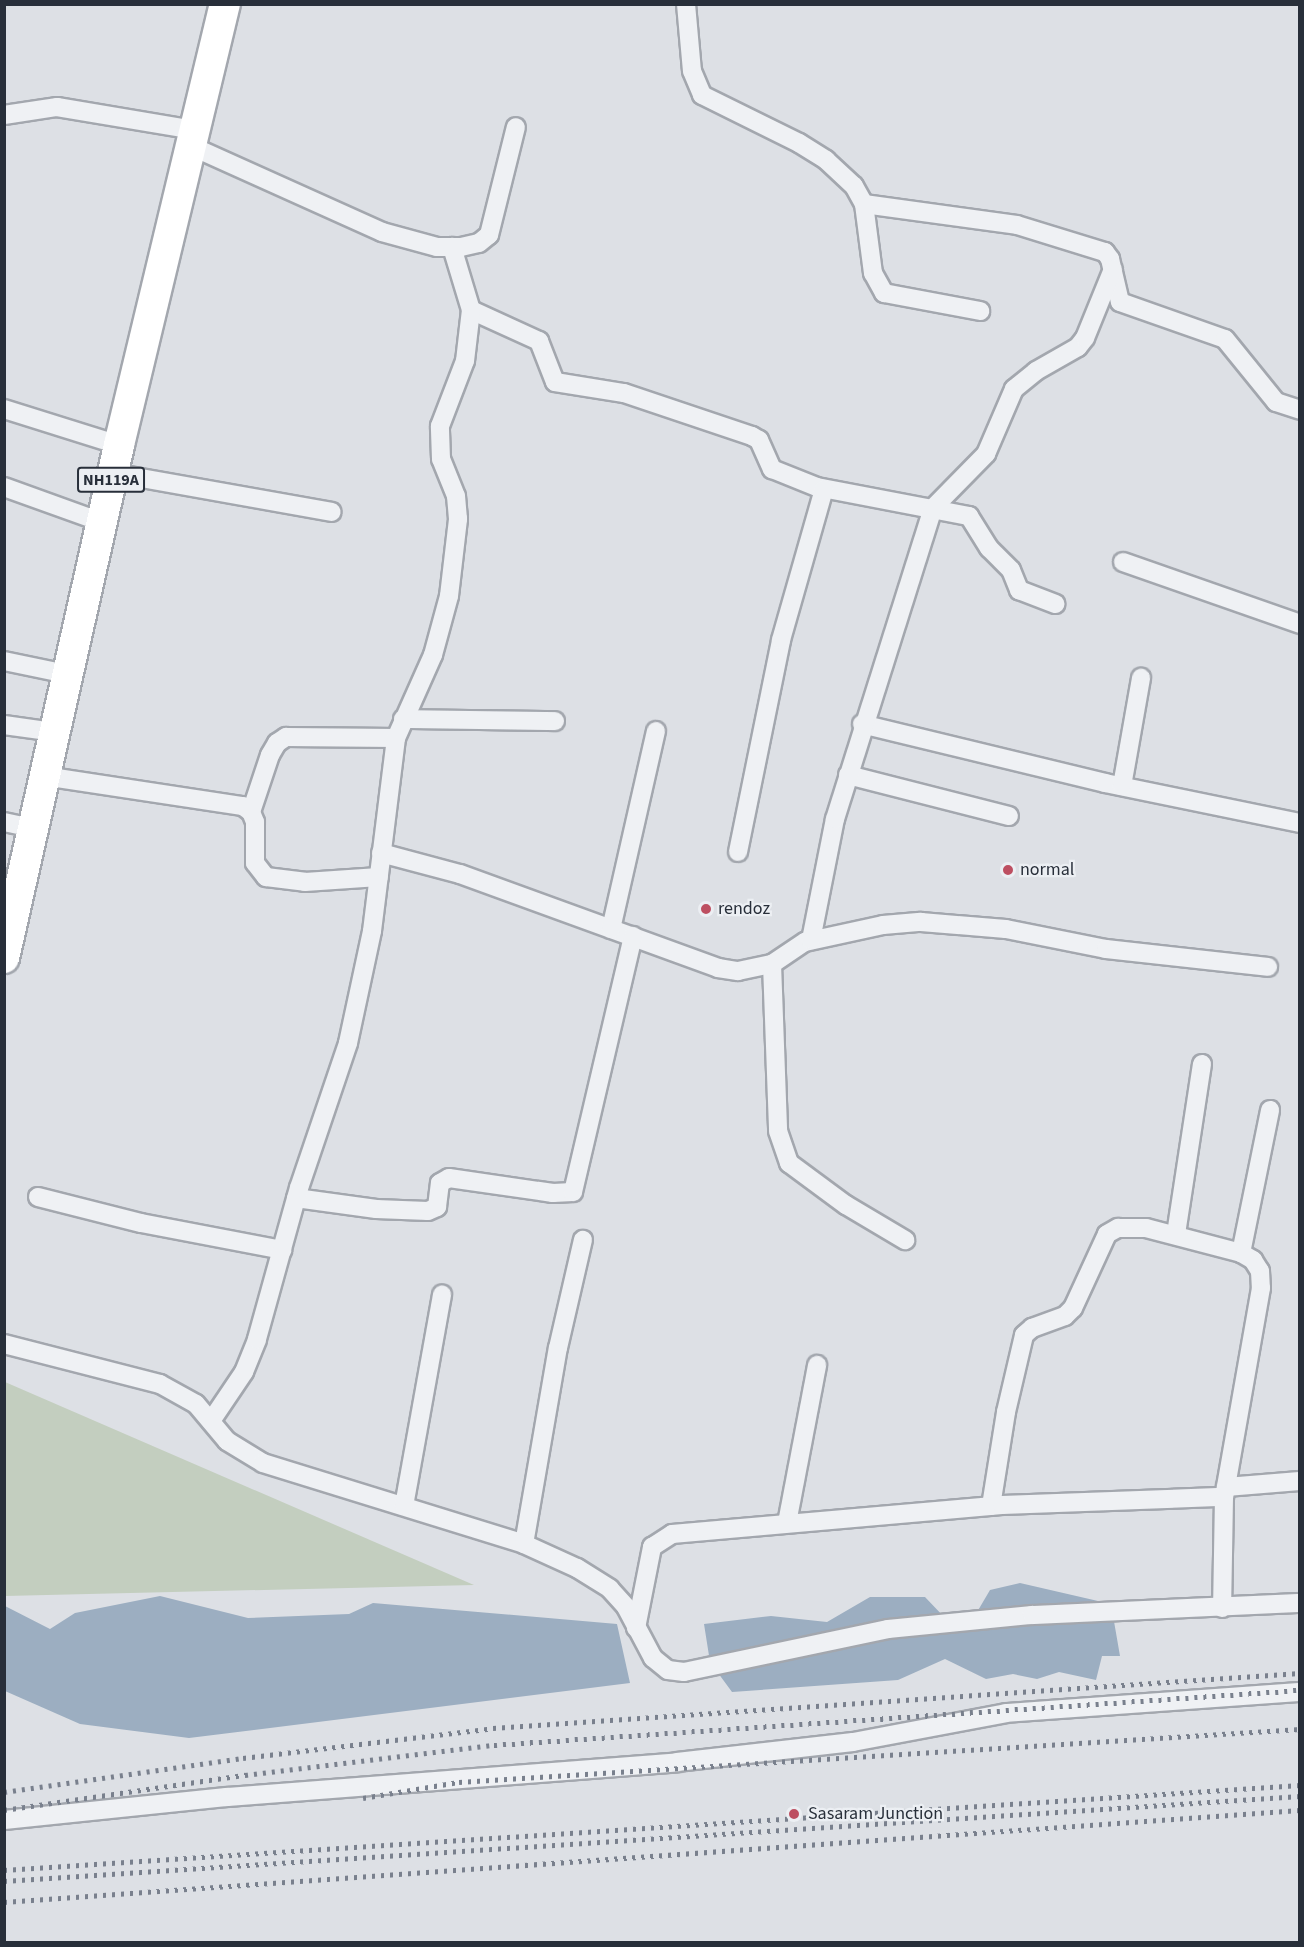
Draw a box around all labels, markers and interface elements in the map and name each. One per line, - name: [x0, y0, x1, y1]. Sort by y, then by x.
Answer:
- road number: NH119A: [76, 467, 146, 493]
- place label: normal: [1020, 859, 1074, 881]
- marker: normal: [1001, 863, 1015, 877]
- place label: rendoz: [718, 898, 770, 920]
- marker: rendoz: [699, 902, 713, 916]
- place label: Sasaram Junction: [808, 1803, 943, 1825]
- marker: Sasaram Junction: [785, 1805, 803, 1823]

